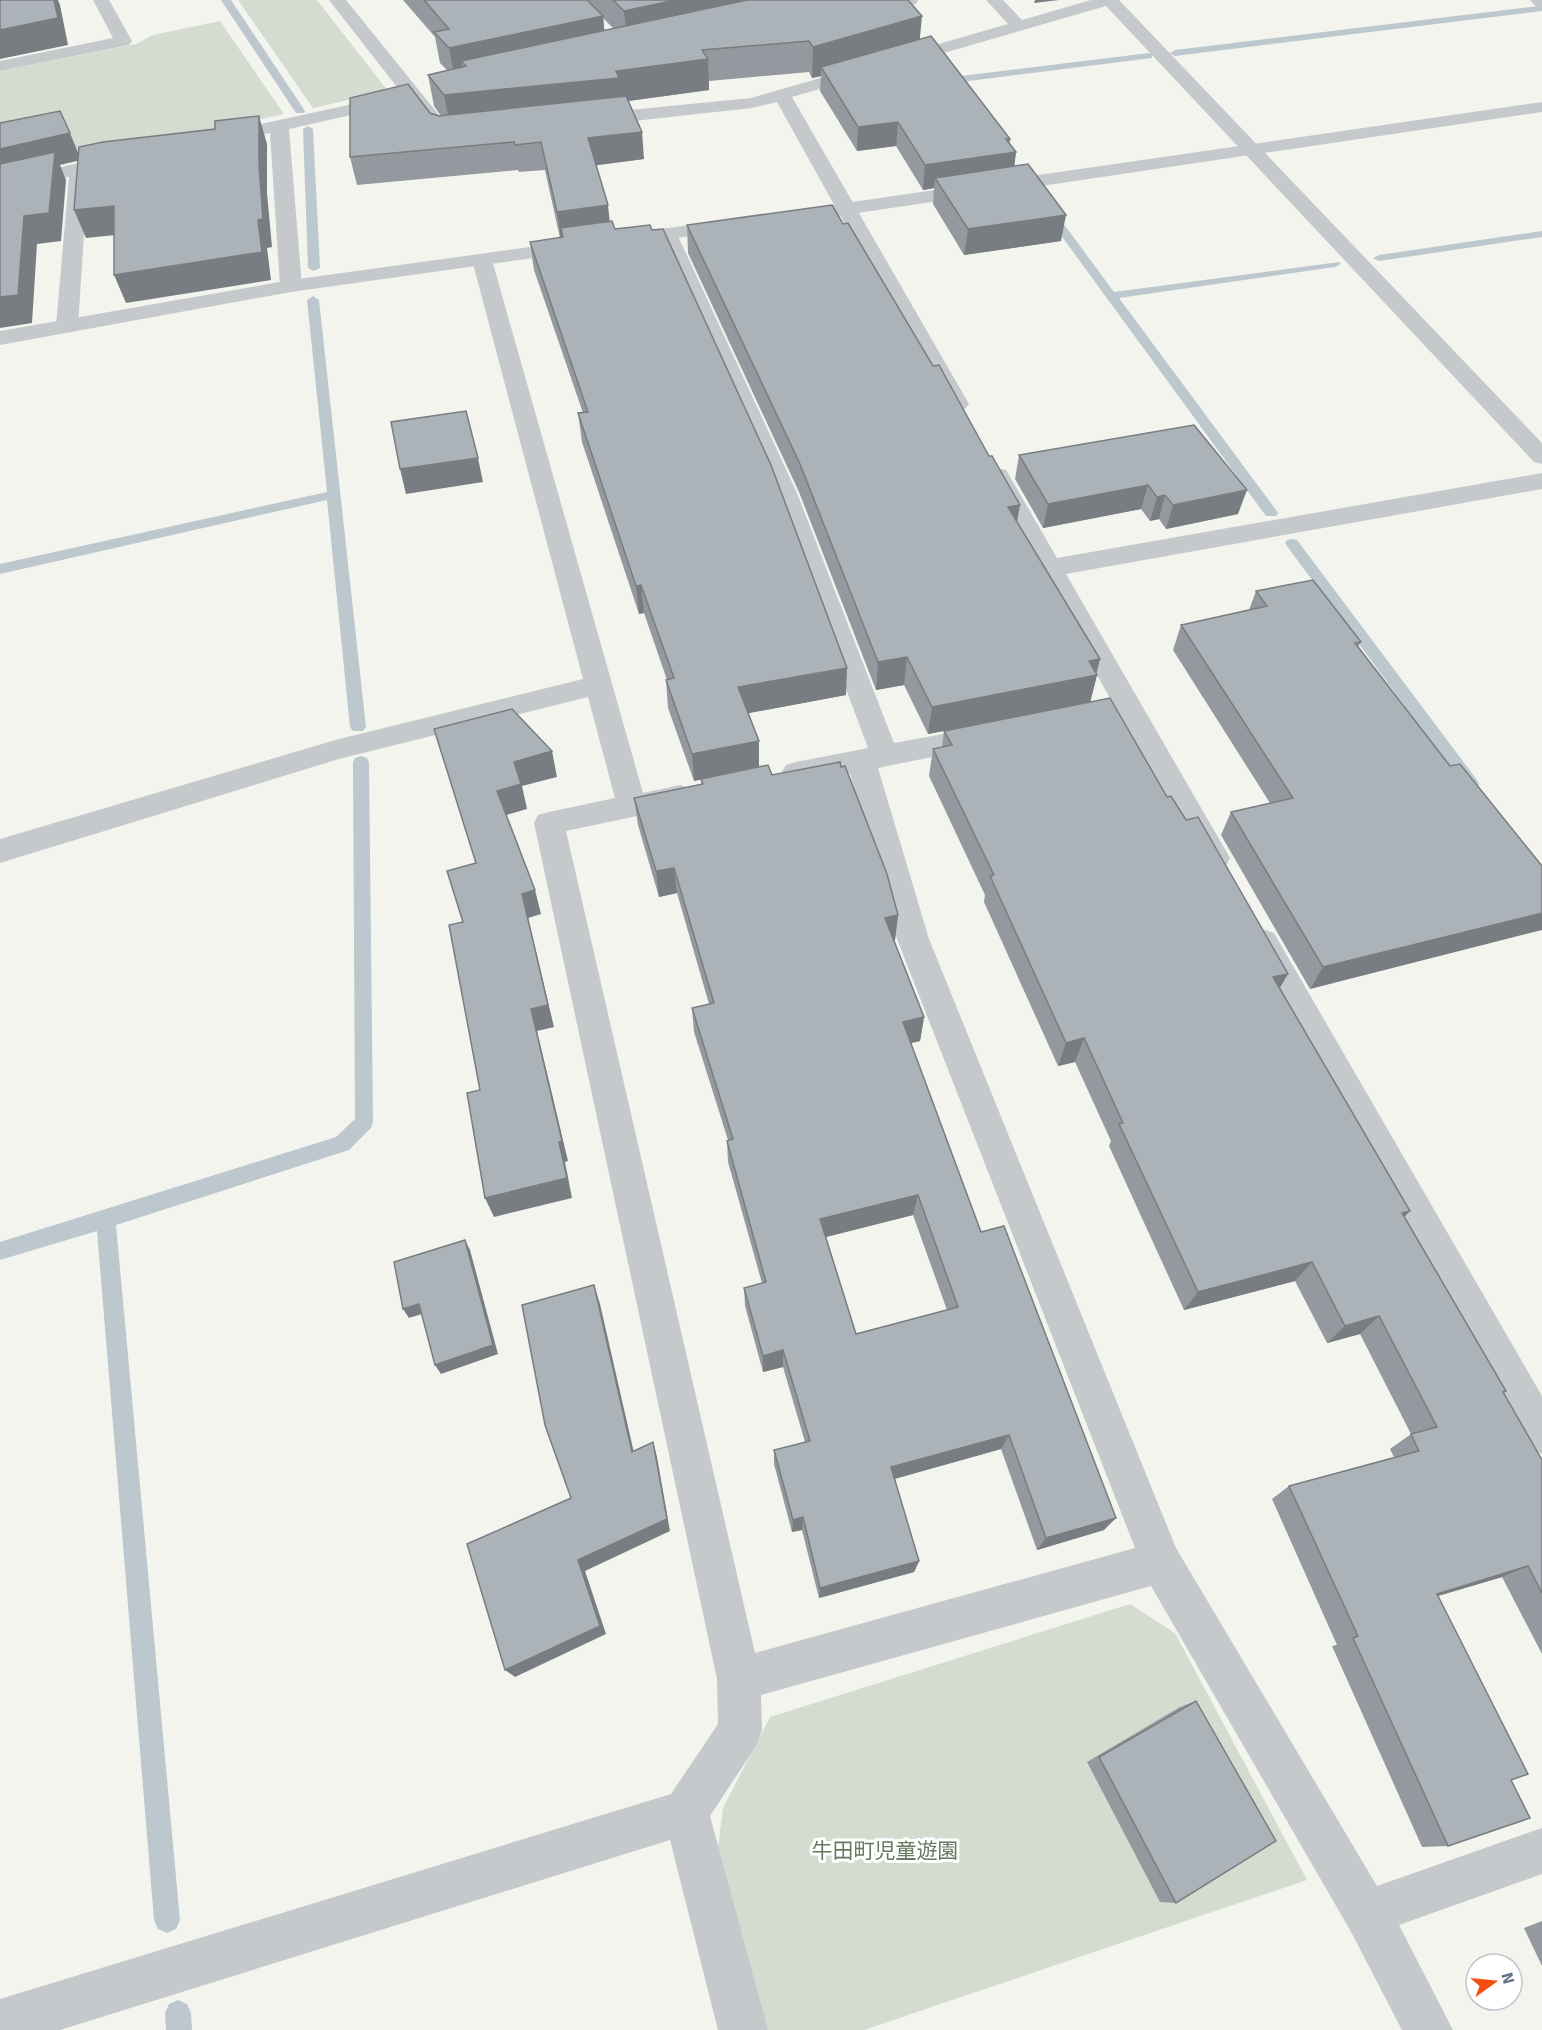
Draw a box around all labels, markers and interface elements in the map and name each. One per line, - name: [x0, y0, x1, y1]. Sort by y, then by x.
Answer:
- park label: 牛田町児童遊園: [812, 1838, 959, 1864]
- north arrow: [1464, 1952, 1524, 2012]
- text: N: [1496, 1970, 1519, 1986]

